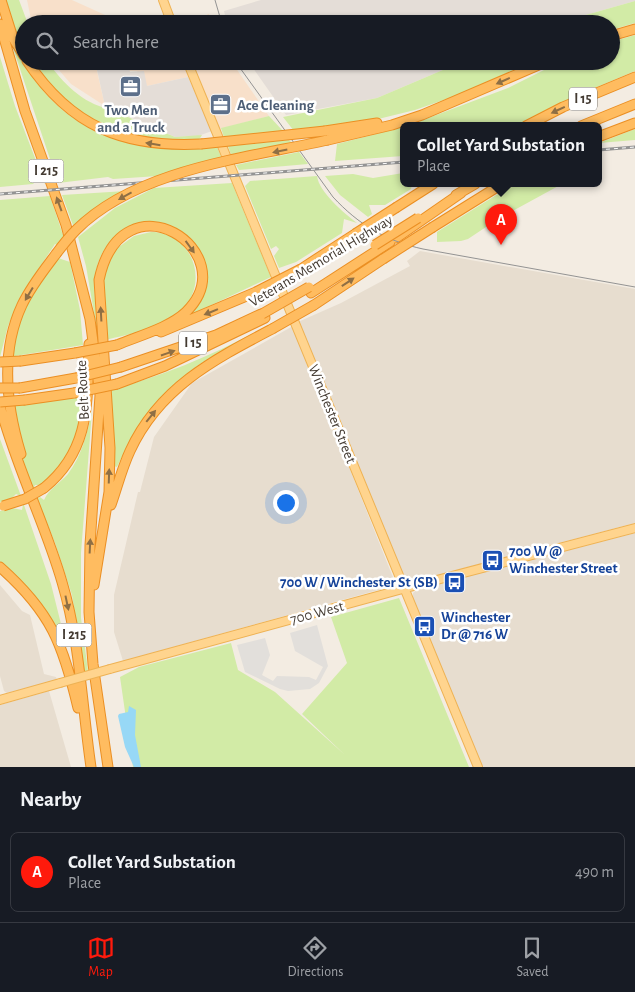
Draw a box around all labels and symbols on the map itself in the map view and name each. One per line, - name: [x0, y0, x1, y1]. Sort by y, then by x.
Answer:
- office icon: Two Men and a Truck: [119, 75, 143, 99]
- one-way arrow: [496, 77, 510, 85]
- road number: I 15: [569, 88, 597, 110]
- office icon: Ace Cleaning: [209, 93, 233, 117]
- place label: Ace Cleaning: [237, 98, 315, 113]
- place label: Two Men and a Truck: [97, 103, 165, 135]
- one-way arrow: [551, 106, 565, 114]
- one-way arrow: [144, 139, 160, 147]
- one-way arrow: [271, 147, 287, 155]
- road number: I 215: [28, 160, 64, 182]
- one-way arrow: [118, 192, 131, 201]
- one-way arrow: [55, 196, 63, 211]
- pin: A: [485, 204, 517, 245]
- street label: Veterans Memorial Highway: [247, 212, 396, 310]
- one-way arrow: [185, 240, 196, 253]
- one-way arrow: [342, 277, 355, 287]
- one-way arrow: [24, 287, 33, 300]
- one-way arrow: [96, 306, 104, 322]
- one-way arrow: [204, 309, 219, 316]
- road number: I 15: [179, 332, 207, 354]
- one-way arrow: [160, 349, 175, 356]
- street label: Belt Route: [74, 360, 92, 420]
- street label: Winchester Street: [305, 363, 359, 466]
- one-way arrow: [146, 410, 157, 423]
- one-way arrow: [106, 468, 114, 484]
- your location: [273, 490, 299, 516]
- one-way arrow: [87, 538, 95, 554]
- place label: 700 W @ Winchester Street: [509, 544, 617, 576]
- bus stop icon: 700 W @ Winchester Street: [481, 548, 505, 572]
- bus stop icon: 700 W / Winchester St (SB): [442, 570, 466, 594]
- place label: 700 W / Winchester St (SB): [280, 575, 438, 590]
- one-way arrow: [63, 596, 71, 611]
- street label: 700 West: [289, 599, 345, 627]
- place label: Winchester Dr @ 716 W: [441, 610, 511, 642]
- bus stop icon: Winchester Dr @ 716 W: [413, 614, 437, 638]
- road number: I 215: [56, 624, 92, 646]

